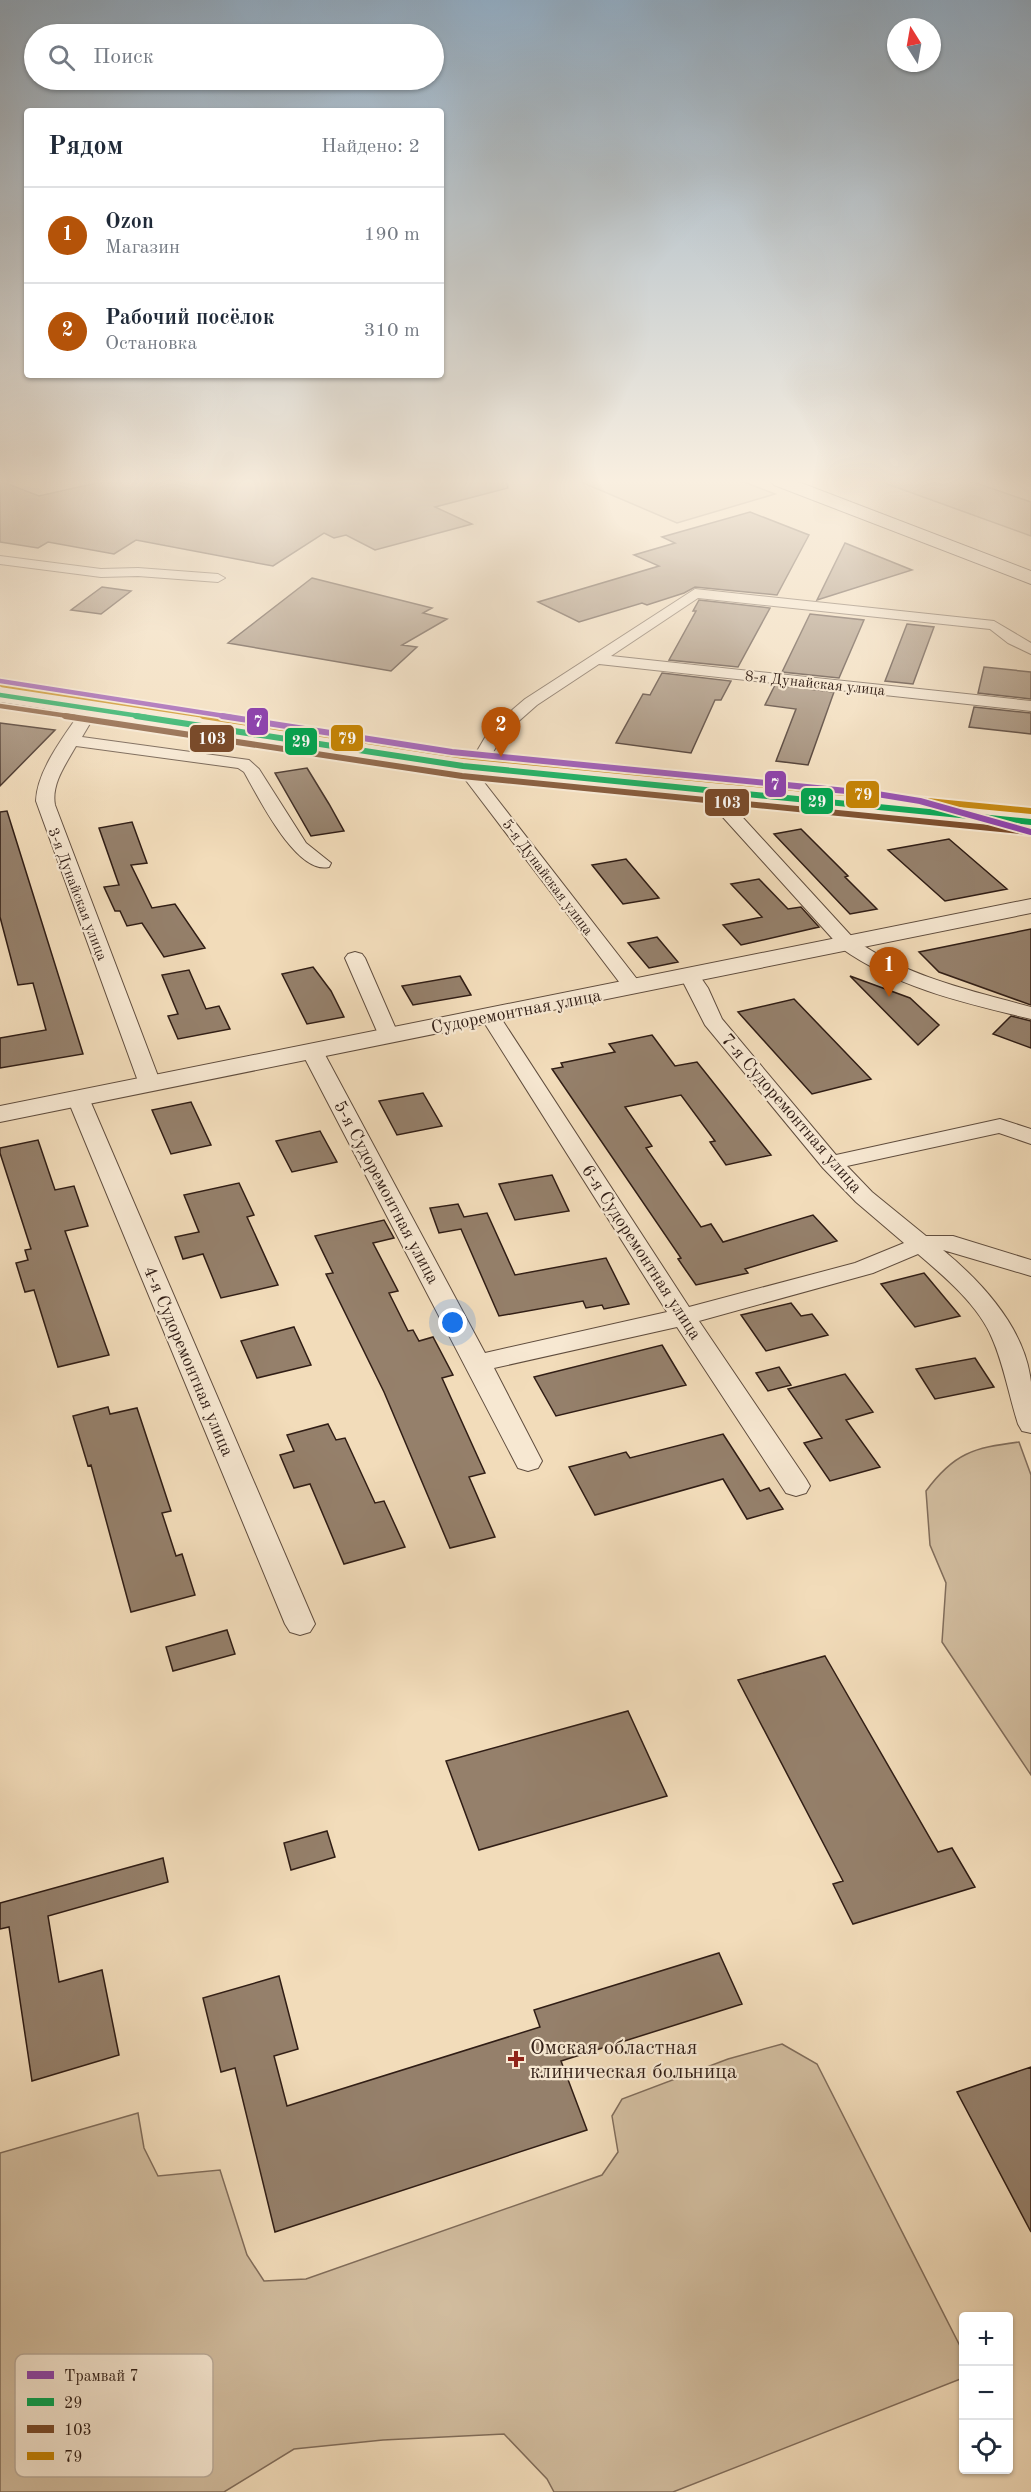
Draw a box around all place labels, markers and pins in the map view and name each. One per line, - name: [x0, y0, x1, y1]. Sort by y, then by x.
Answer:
- pin: 2: [482, 708, 520, 757]
- pin: 1: [870, 948, 908, 997]
- place label: Омская областная клиническая больница: [530, 2038, 737, 2083]
- marker: Омская областная клиническая больница: [507, 2050, 525, 2068]

